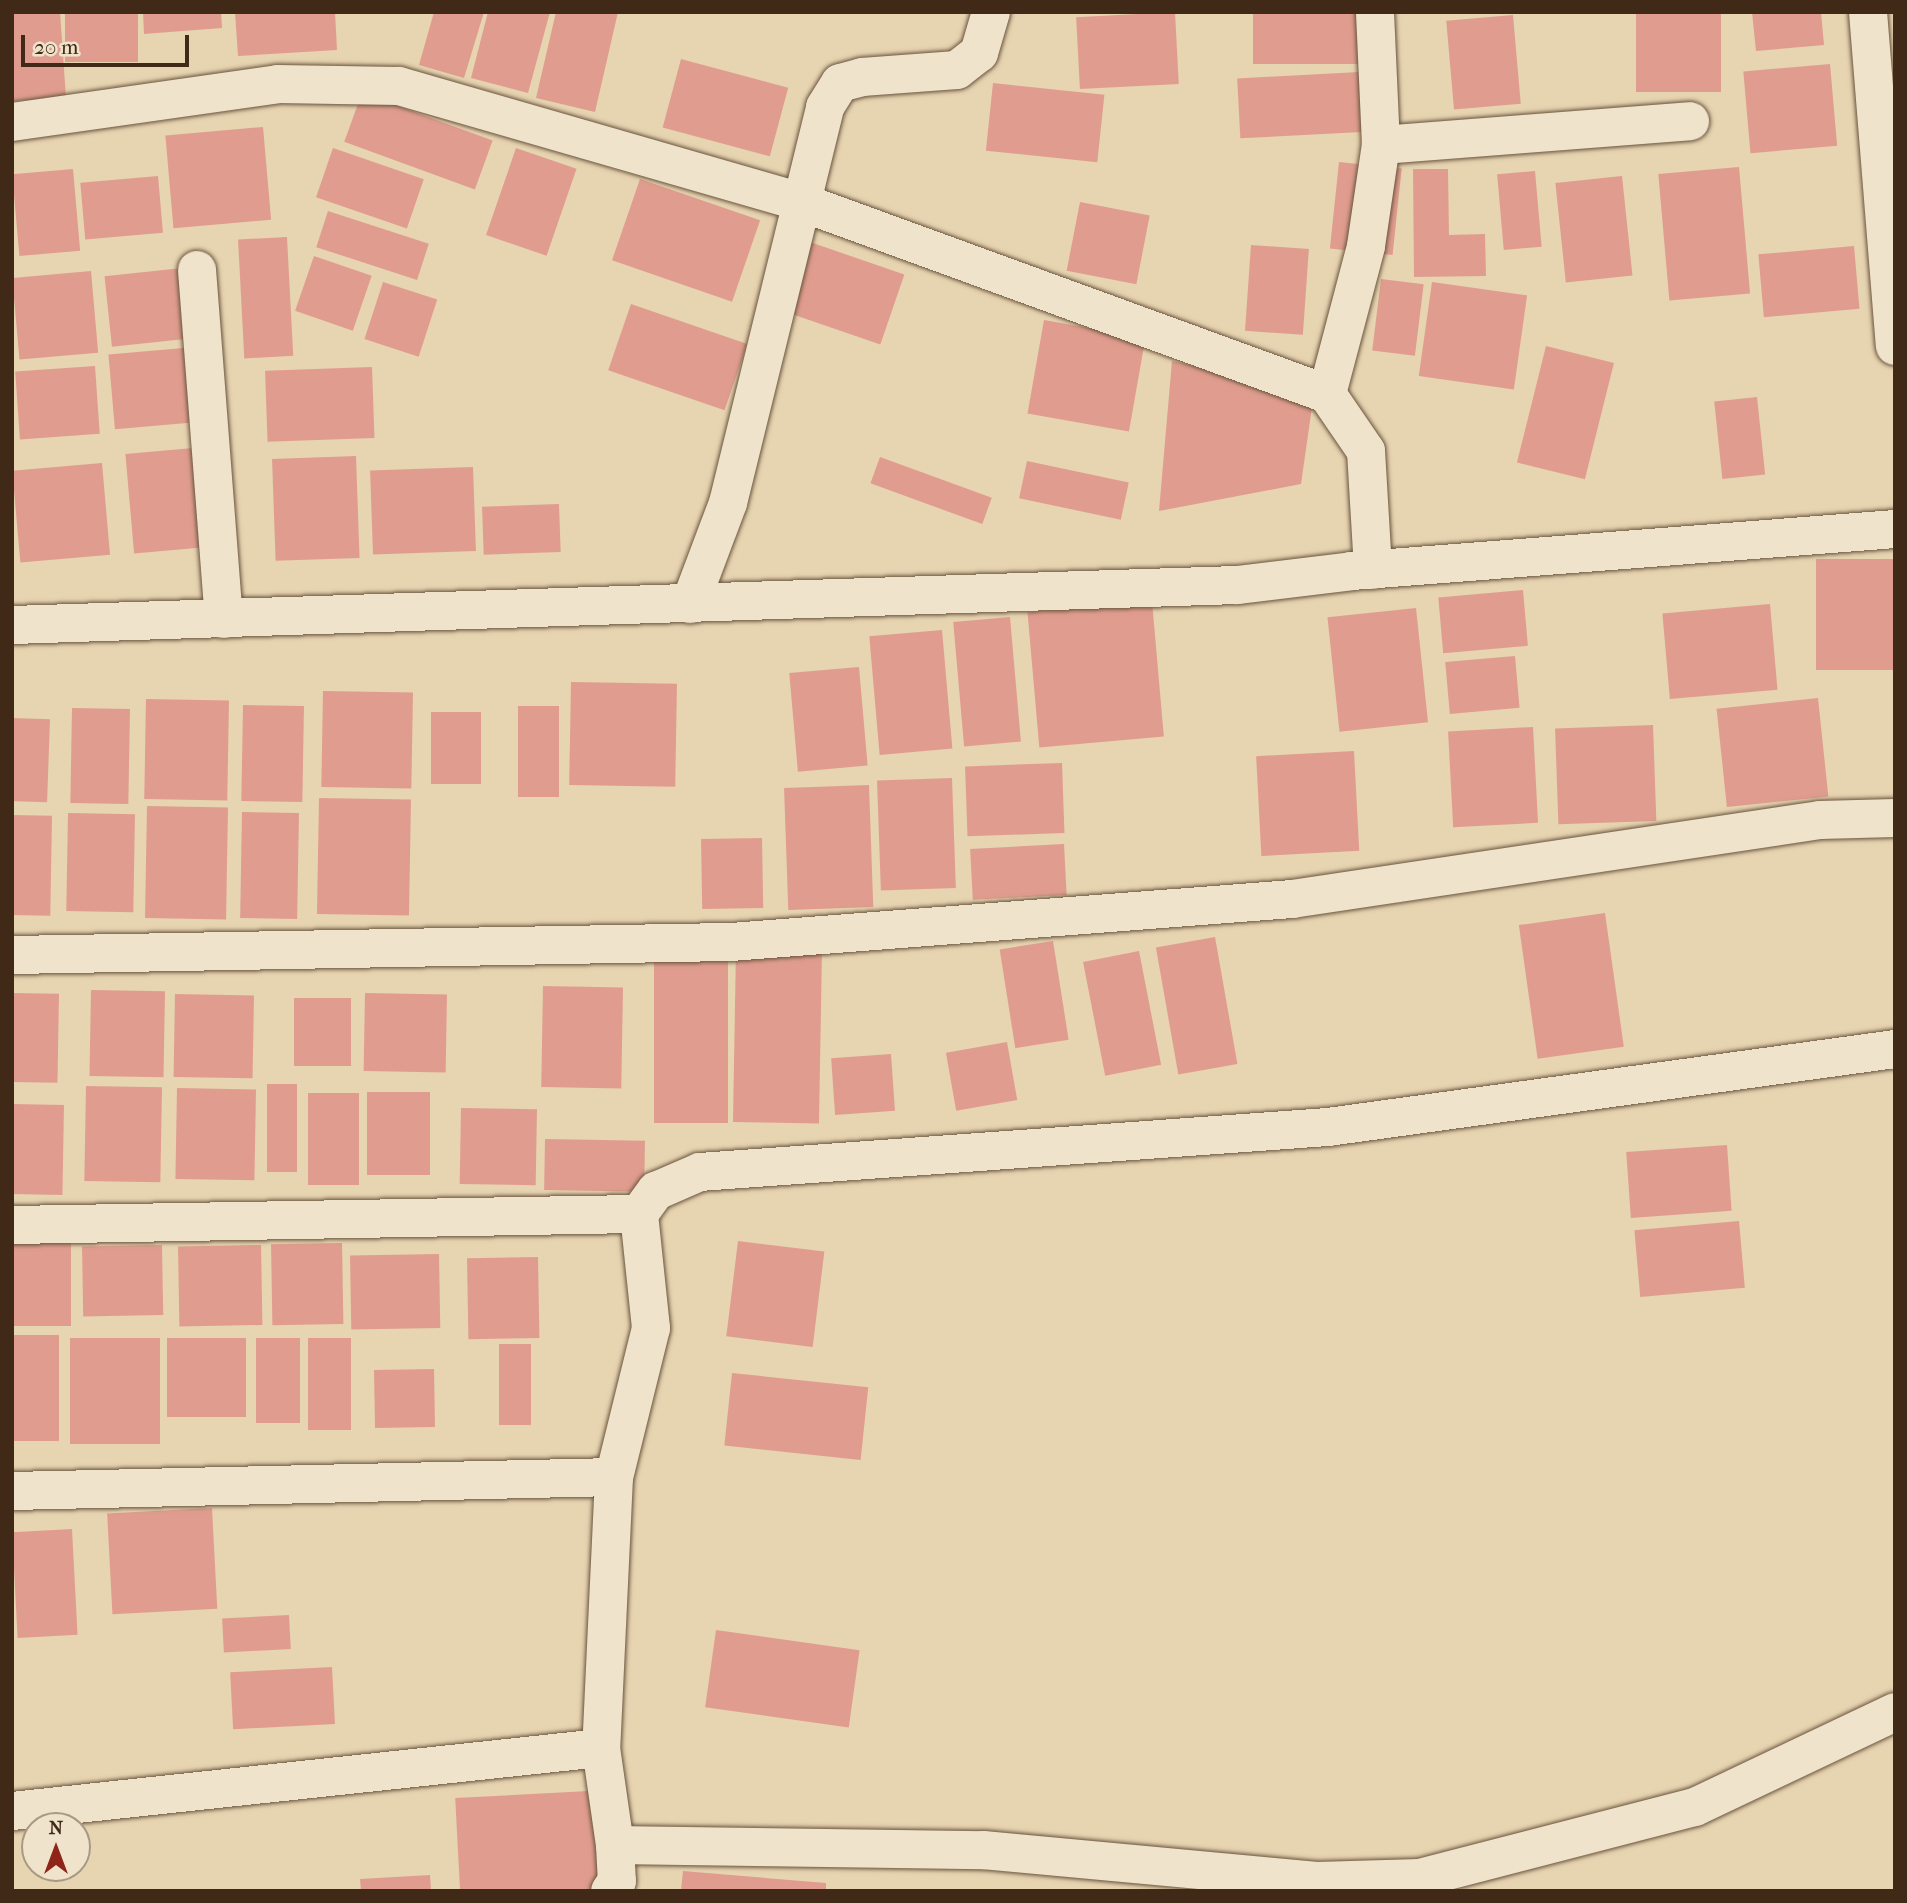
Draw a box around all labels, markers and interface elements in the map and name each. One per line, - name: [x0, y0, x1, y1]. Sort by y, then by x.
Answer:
- scale bar: [24, 21, 192, 65]
- text: 20 m: [34, 35, 78, 59]
- north arrow: [21, 1812, 91, 1882]
- text: N: [49, 1817, 63, 1839]

